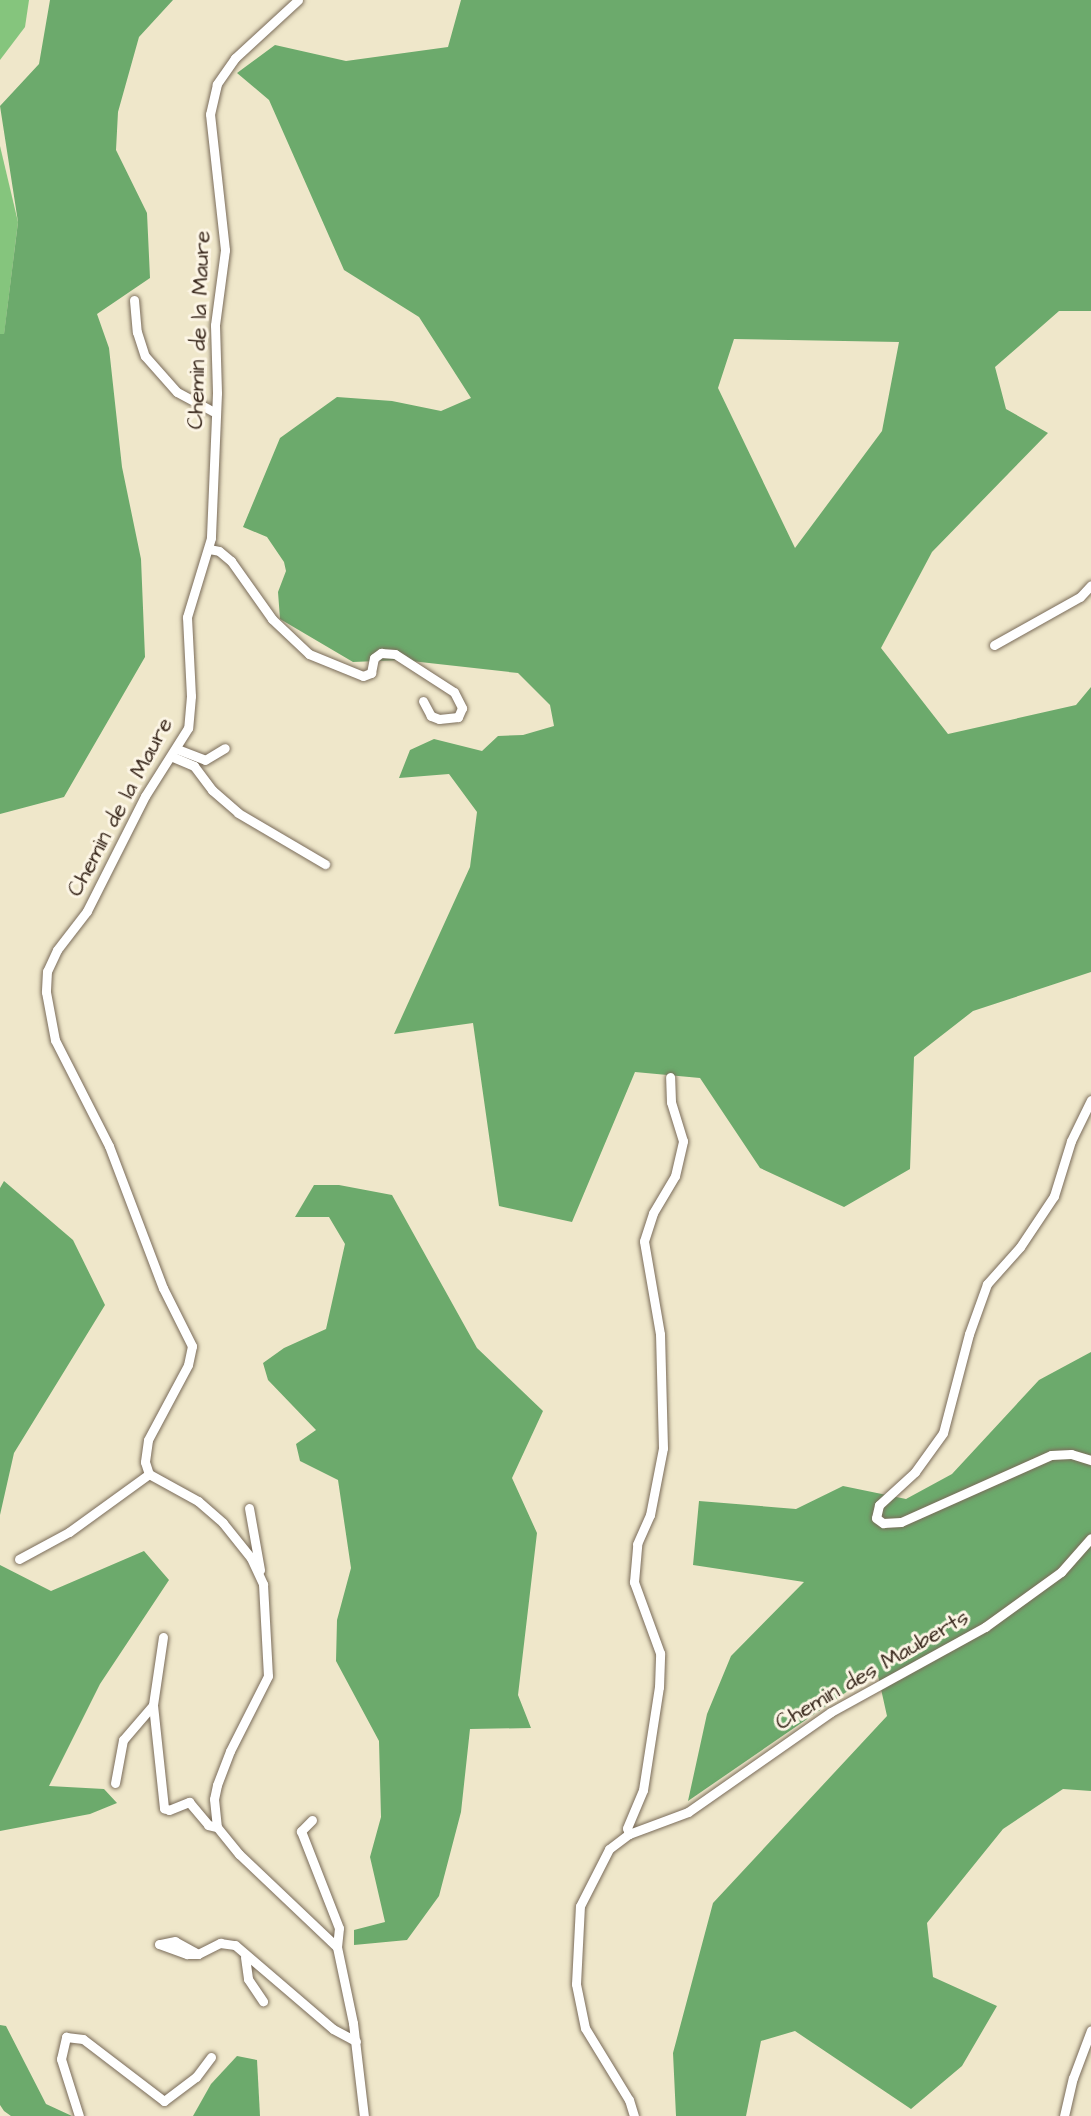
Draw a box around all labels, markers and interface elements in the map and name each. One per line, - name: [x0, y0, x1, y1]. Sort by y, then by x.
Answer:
- street label: Chemin de la Maure: [182, 230, 216, 430]
- street label: Chemin de la Maure: [62, 713, 178, 901]
- street label: Chemin des Mauberts: [771, 1604, 973, 1736]

